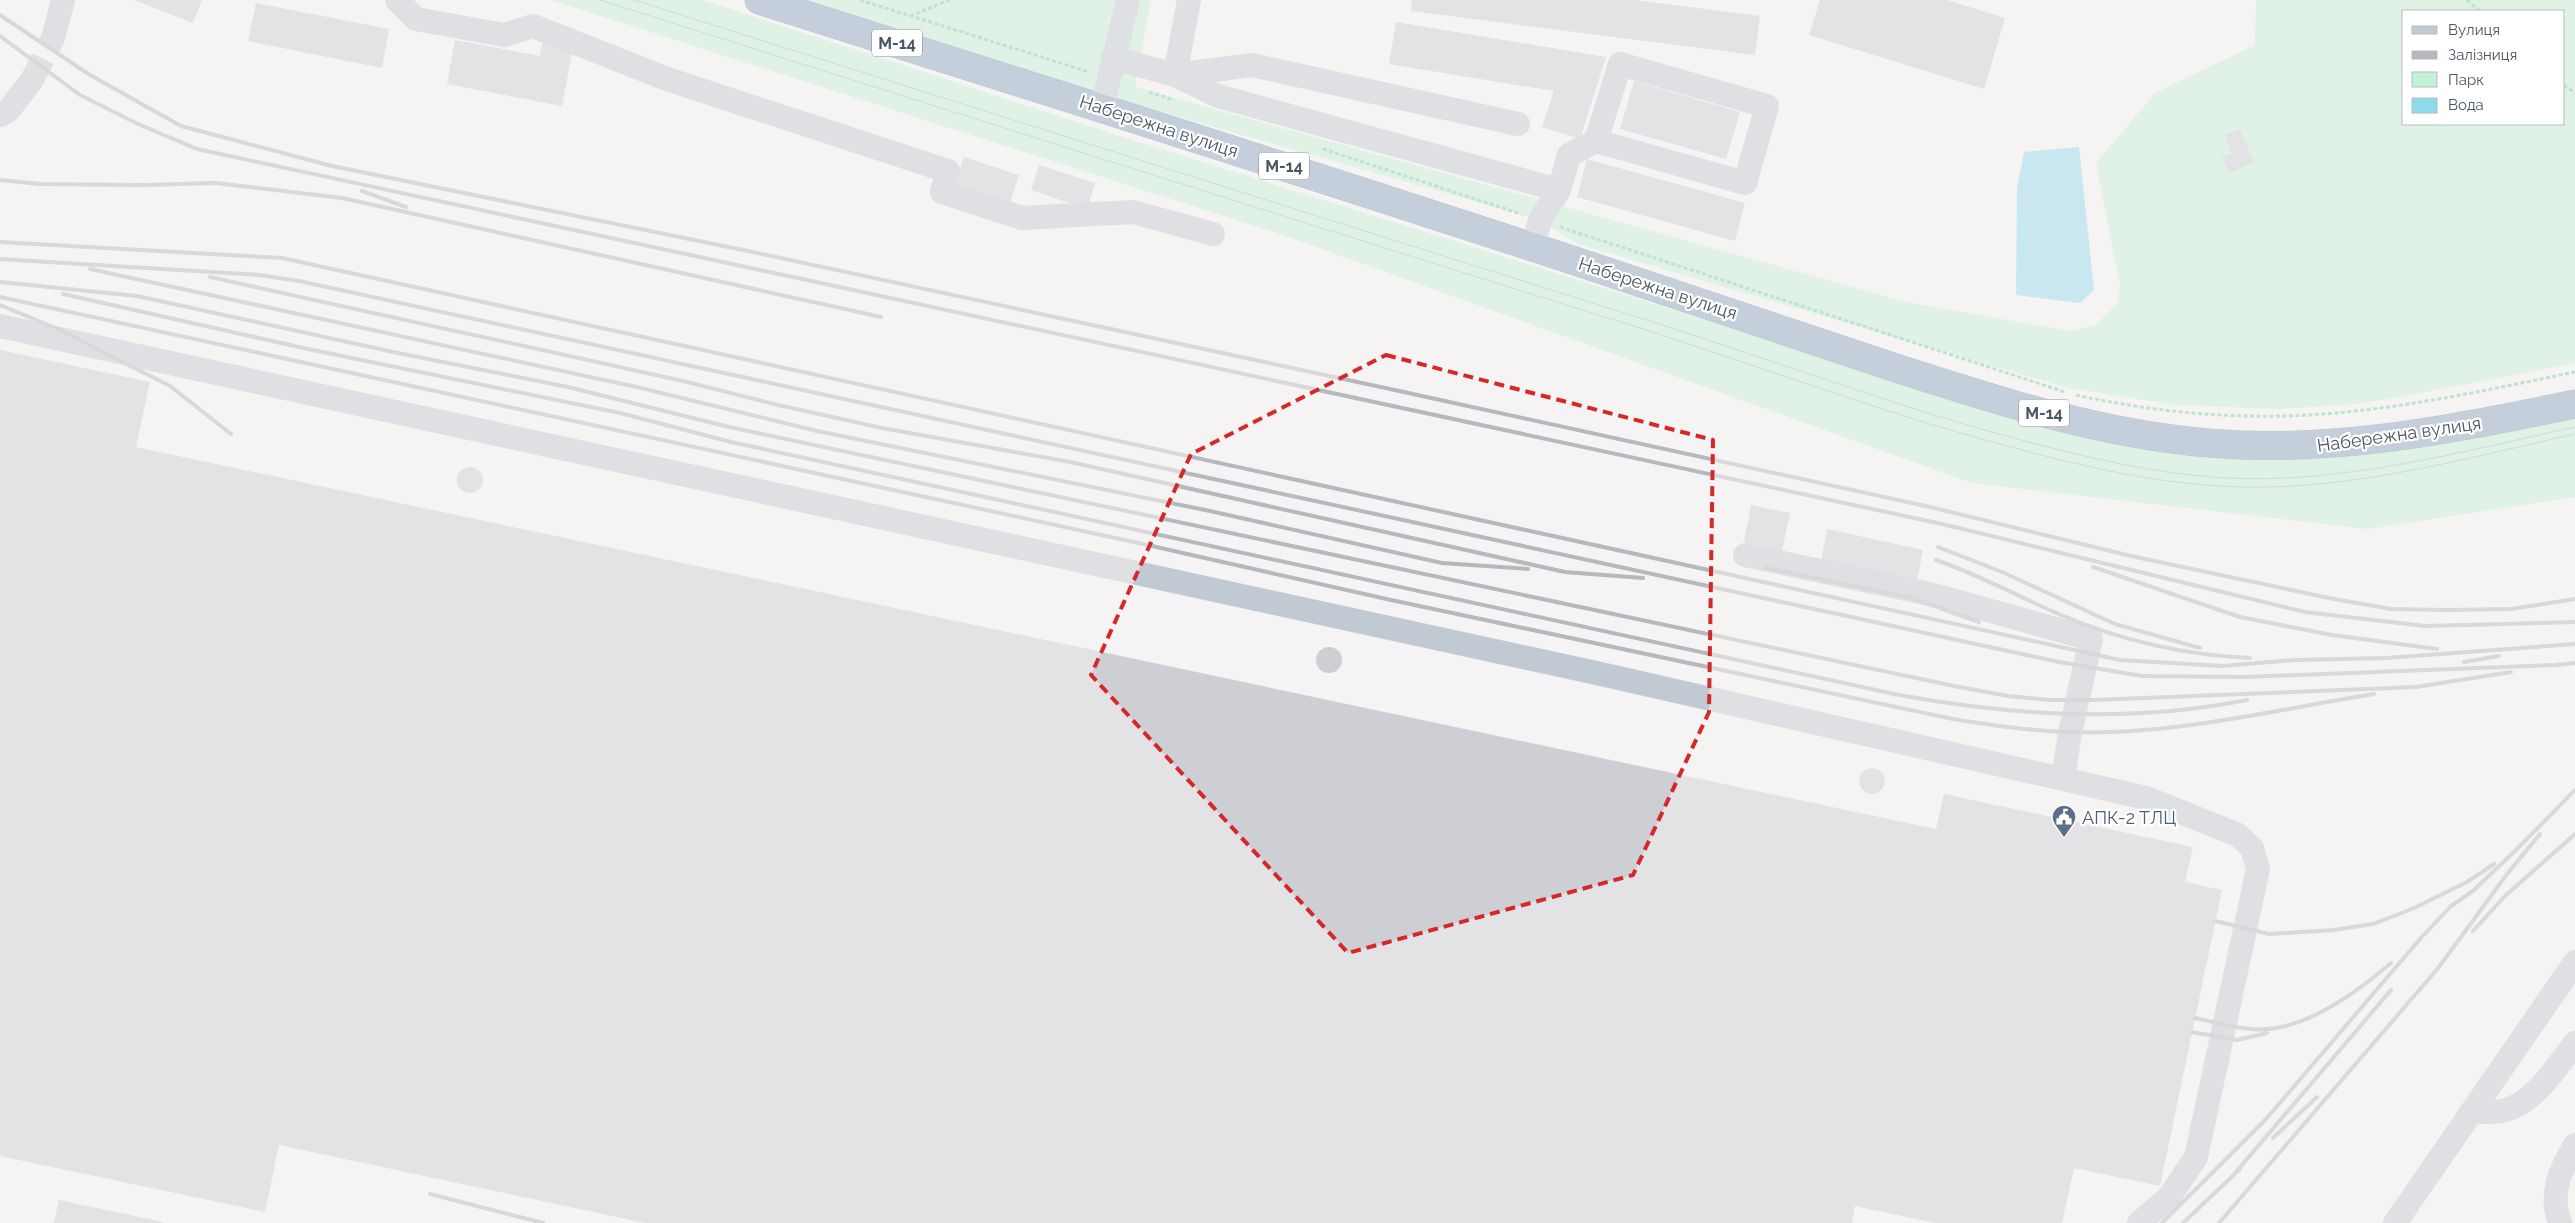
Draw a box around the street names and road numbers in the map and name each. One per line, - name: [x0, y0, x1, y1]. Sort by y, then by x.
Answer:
- road number: М-14: [872, 29, 922, 56]
- street label: Набережна вулиця: [1077, 90, 1241, 162]
- road number: М-14: [1259, 153, 1309, 180]
- street label: Набережна вулиця: [1576, 252, 1740, 324]
- road number: М-14: [2019, 399, 2069, 426]
- street label: Набережна вулиця: [2316, 412, 2482, 456]

